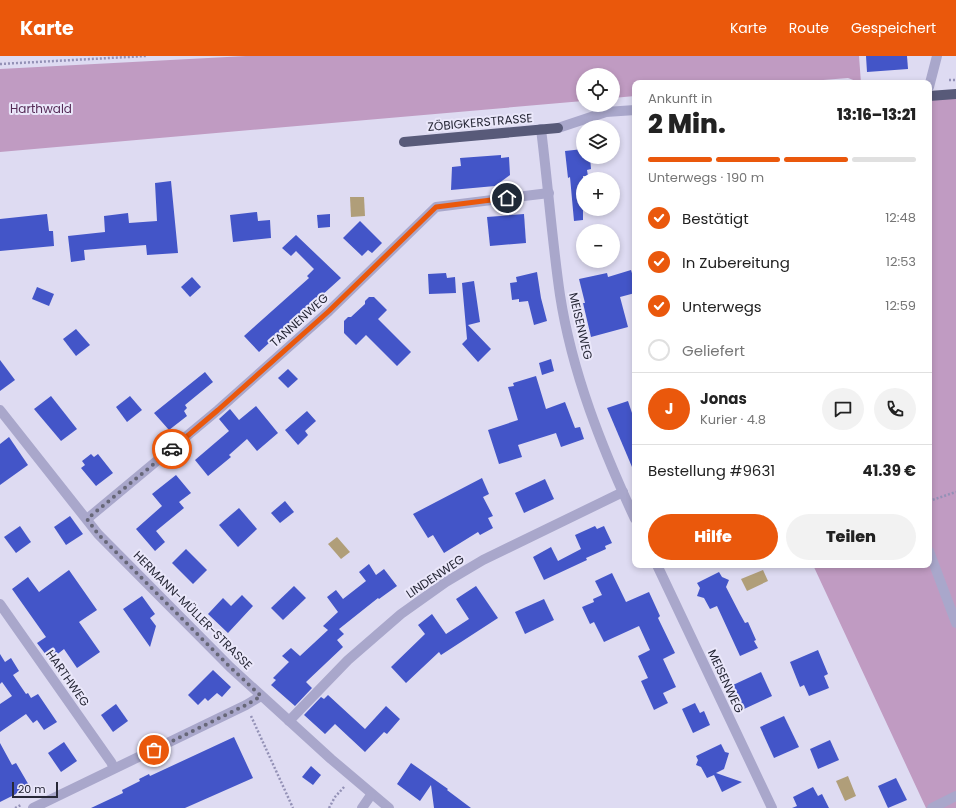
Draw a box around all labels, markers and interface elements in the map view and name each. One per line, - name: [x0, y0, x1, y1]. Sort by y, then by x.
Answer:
- text: Karte: [20, 15, 74, 42]
- text: Karte: [730, 18, 767, 38]
- text: Route: [789, 18, 829, 38]
- text: Gespeichert: [851, 18, 936, 38]
- map controls: [576, 68, 620, 268]
- button: locate: [576, 68, 620, 112]
- text: Ankunft in: [648, 89, 712, 108]
- park label: Harthwald: [10, 100, 72, 117]
- text: 13:16–13:21: [837, 104, 916, 125]
- text: 2 Min.: [648, 106, 726, 142]
- street label: ZÖBIGKERSTRASSE: [427, 109, 533, 135]
- button: layers: [576, 120, 620, 164]
- text: Unterwegs · 190 m: [648, 168, 764, 187]
- button: +: [576, 172, 620, 216]
- pin: [490, 181, 524, 215]
- icon: home: [496, 187, 518, 209]
- icon: check: [648, 207, 670, 229]
- text: Bestätigt: [682, 208, 749, 229]
- text: 12:48: [885, 208, 916, 227]
- button: −: [576, 224, 620, 268]
- icon: check: [648, 251, 670, 273]
- text: In Zubereitung: [682, 252, 790, 273]
- text: 12:53: [886, 252, 916, 271]
- street label: TANNENWEG: [266, 289, 332, 351]
- street label: MEISENWEG: [565, 291, 597, 361]
- icon: check: [648, 295, 670, 317]
- text: Unterwegs: [682, 296, 762, 317]
- text: 12:59: [885, 296, 916, 315]
- text: Geliefert: [682, 340, 745, 361]
- text: Jonas: [700, 388, 747, 409]
- button: chat: [822, 388, 864, 430]
- button: phone: [874, 388, 916, 430]
- text: J: [665, 398, 673, 419]
- text: Kurier · 4.8: [700, 410, 766, 429]
- courier: [152, 429, 192, 469]
- icon: car: [161, 438, 183, 460]
- text: Bestellung #9631: [648, 460, 775, 481]
- text: 41.39 €: [863, 460, 916, 481]
- button: Hilfe: [648, 514, 778, 560]
- button: Teilen: [786, 514, 916, 560]
- street label: HERMANN-MÜLLER-STRASSE: [130, 547, 256, 673]
- street label: LINDENWEG: [403, 550, 467, 602]
- street label: HARTHWEG: [42, 646, 94, 710]
- street label: MEISENWEG: [704, 646, 748, 716]
- pin: [137, 733, 171, 767]
- icon: bag: [143, 739, 165, 761]
- scale bar: [12, 780, 58, 799]
- text: 20 m: [18, 781, 46, 797]

